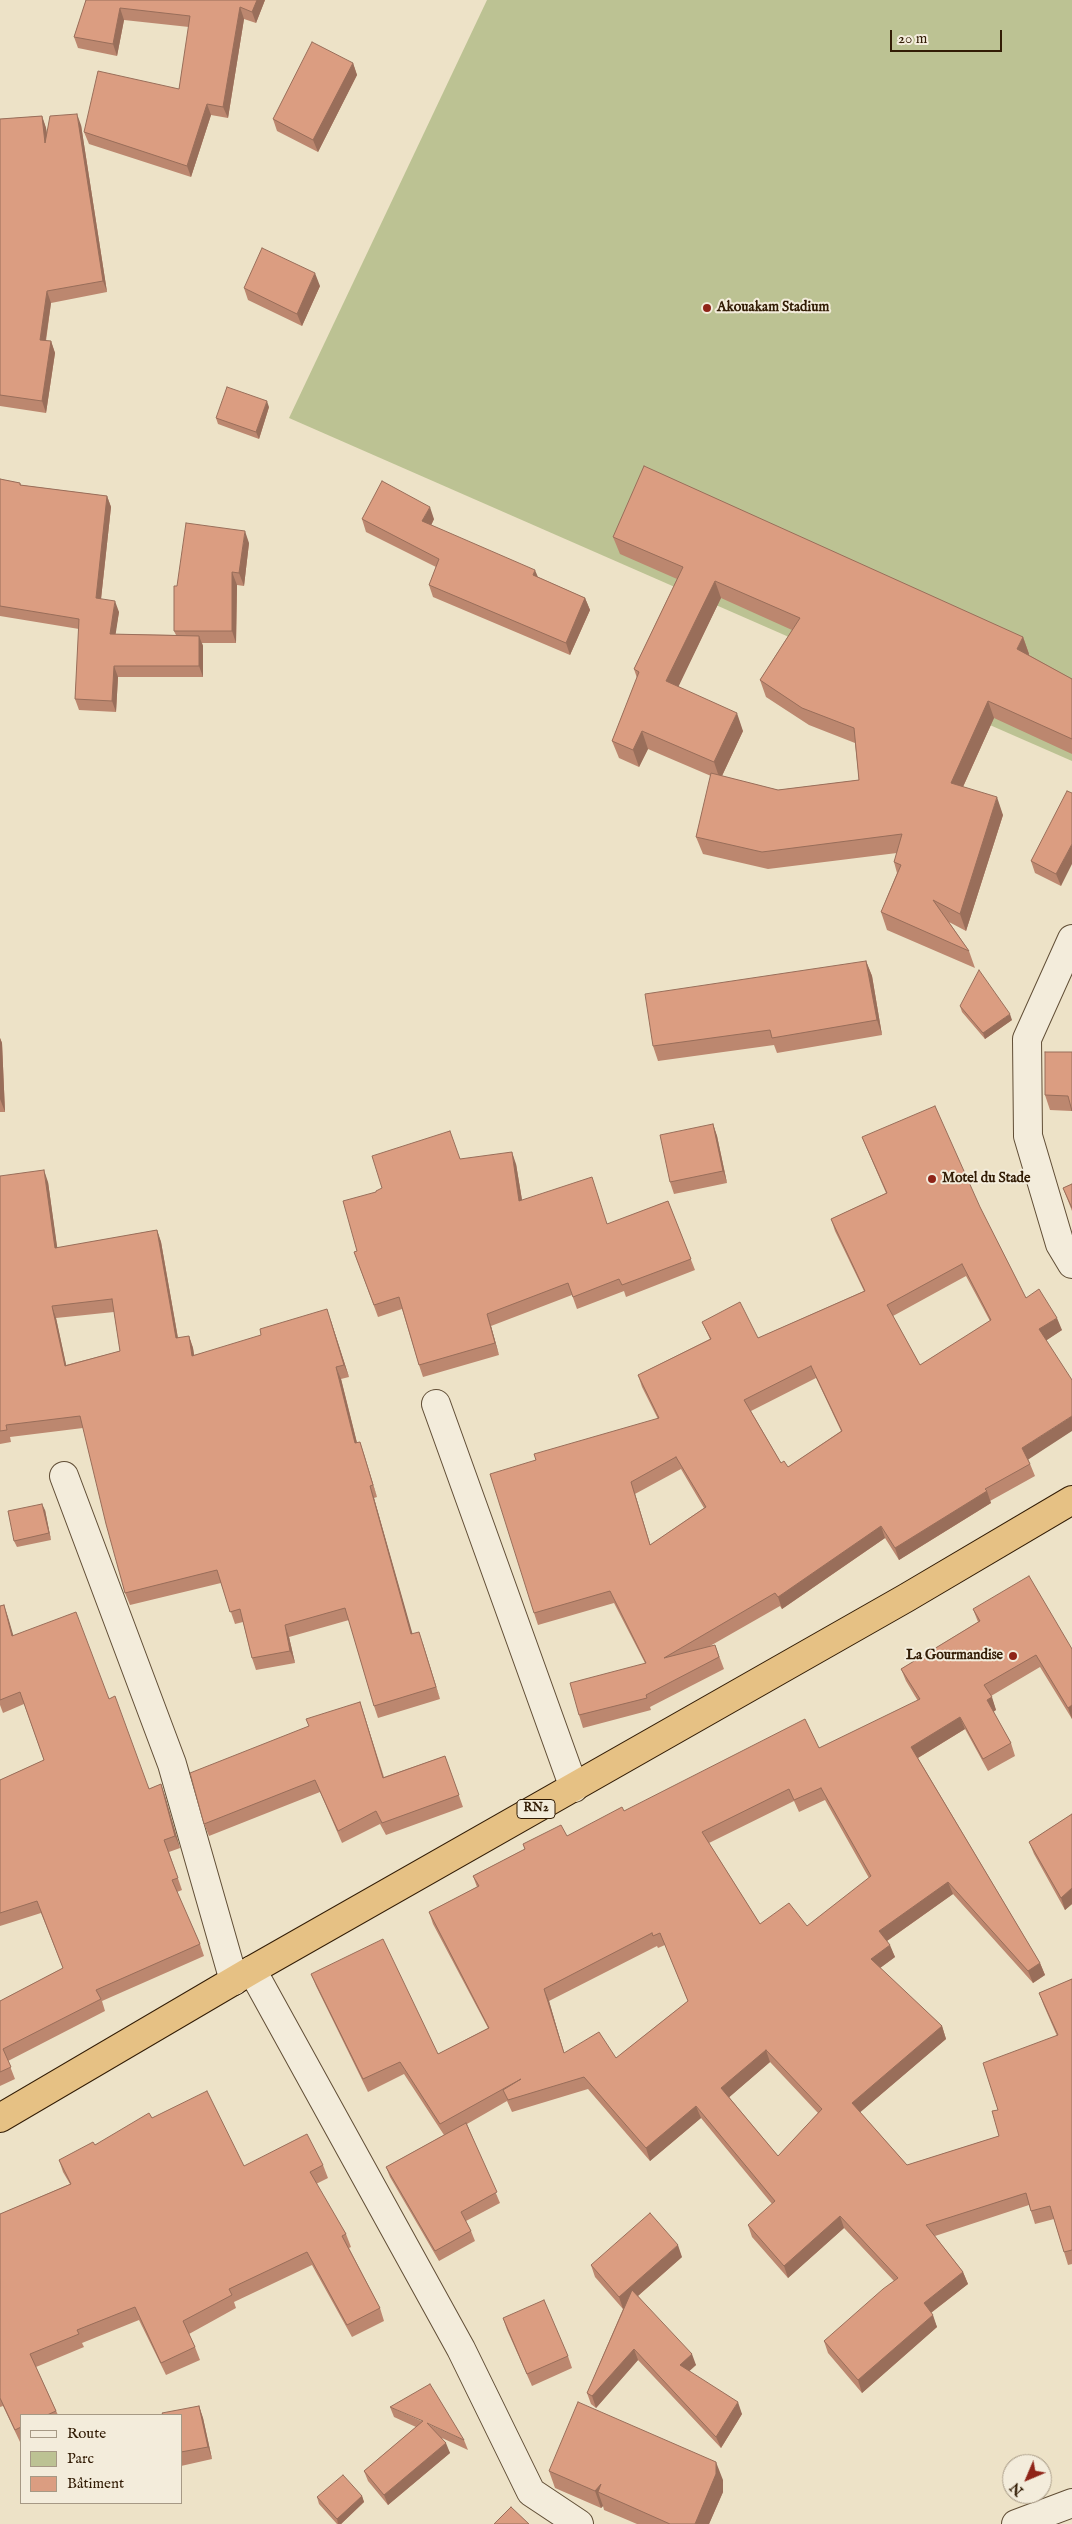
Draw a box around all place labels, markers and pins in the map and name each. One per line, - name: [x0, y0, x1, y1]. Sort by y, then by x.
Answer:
- place label: Akouakam Stadium: [717, 300, 829, 316]
- marker: Akouakam Stadium: [701, 302, 713, 314]
- place label: Motel du Stade: [942, 1171, 1030, 1187]
- marker: Motel du Stade: [926, 1173, 938, 1185]
- place label: La Gourmandise: [906, 1648, 1003, 1664]
- marker: La Gourmandise: [1007, 1650, 1019, 1662]

